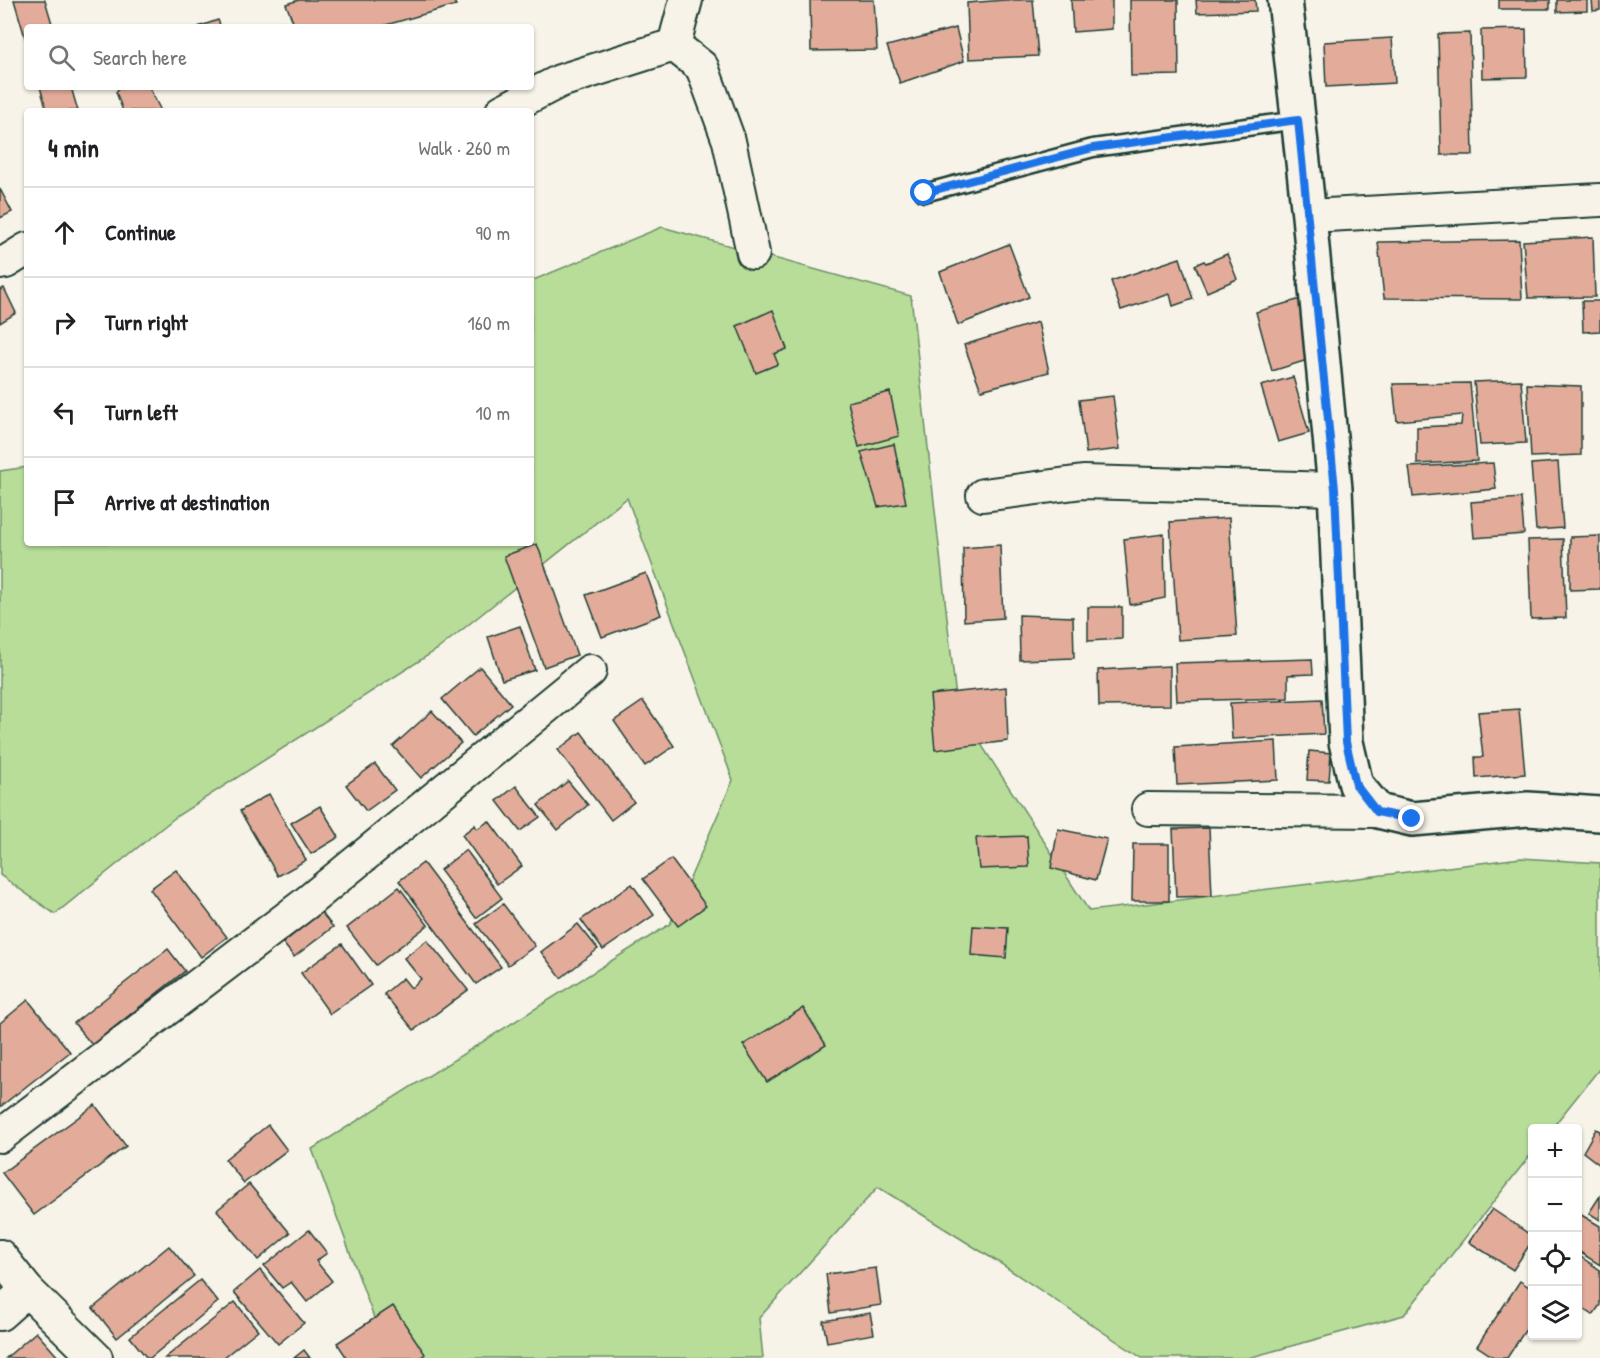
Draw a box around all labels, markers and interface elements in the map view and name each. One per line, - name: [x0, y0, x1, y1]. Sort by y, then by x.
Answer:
- search box: [24, 24, 534, 90]
- icon: search: [45, 41, 78, 74]
- text: Search here: [93, 42, 187, 72]
- text: 4 min: [48, 130, 99, 165]
- text: Walk · 260 m: [419, 134, 510, 161]
- route start: [910, 179, 936, 205]
- icon: ahead: [48, 216, 81, 249]
- text: Continue: [105, 217, 176, 247]
- text: 90 m: [476, 219, 510, 246]
- icon: right: [48, 306, 81, 339]
- text: Turn right: [105, 307, 188, 337]
- text: 160 m: [468, 309, 510, 336]
- icon: left: [48, 396, 81, 429]
- text: Turn left: [105, 397, 178, 427]
- text: 10 m: [476, 399, 510, 426]
- icon: arrive: [48, 486, 81, 519]
- text: Arrive at destination: [105, 487, 270, 517]
- route end: [1398, 805, 1424, 831]
- map controls: [1528, 1124, 1582, 1340]
- button: +: [1528, 1124, 1582, 1178]
- button: −: [1528, 1178, 1582, 1232]
- button: locate: [1528, 1232, 1582, 1286]
- button: layers: [1528, 1286, 1582, 1340]

